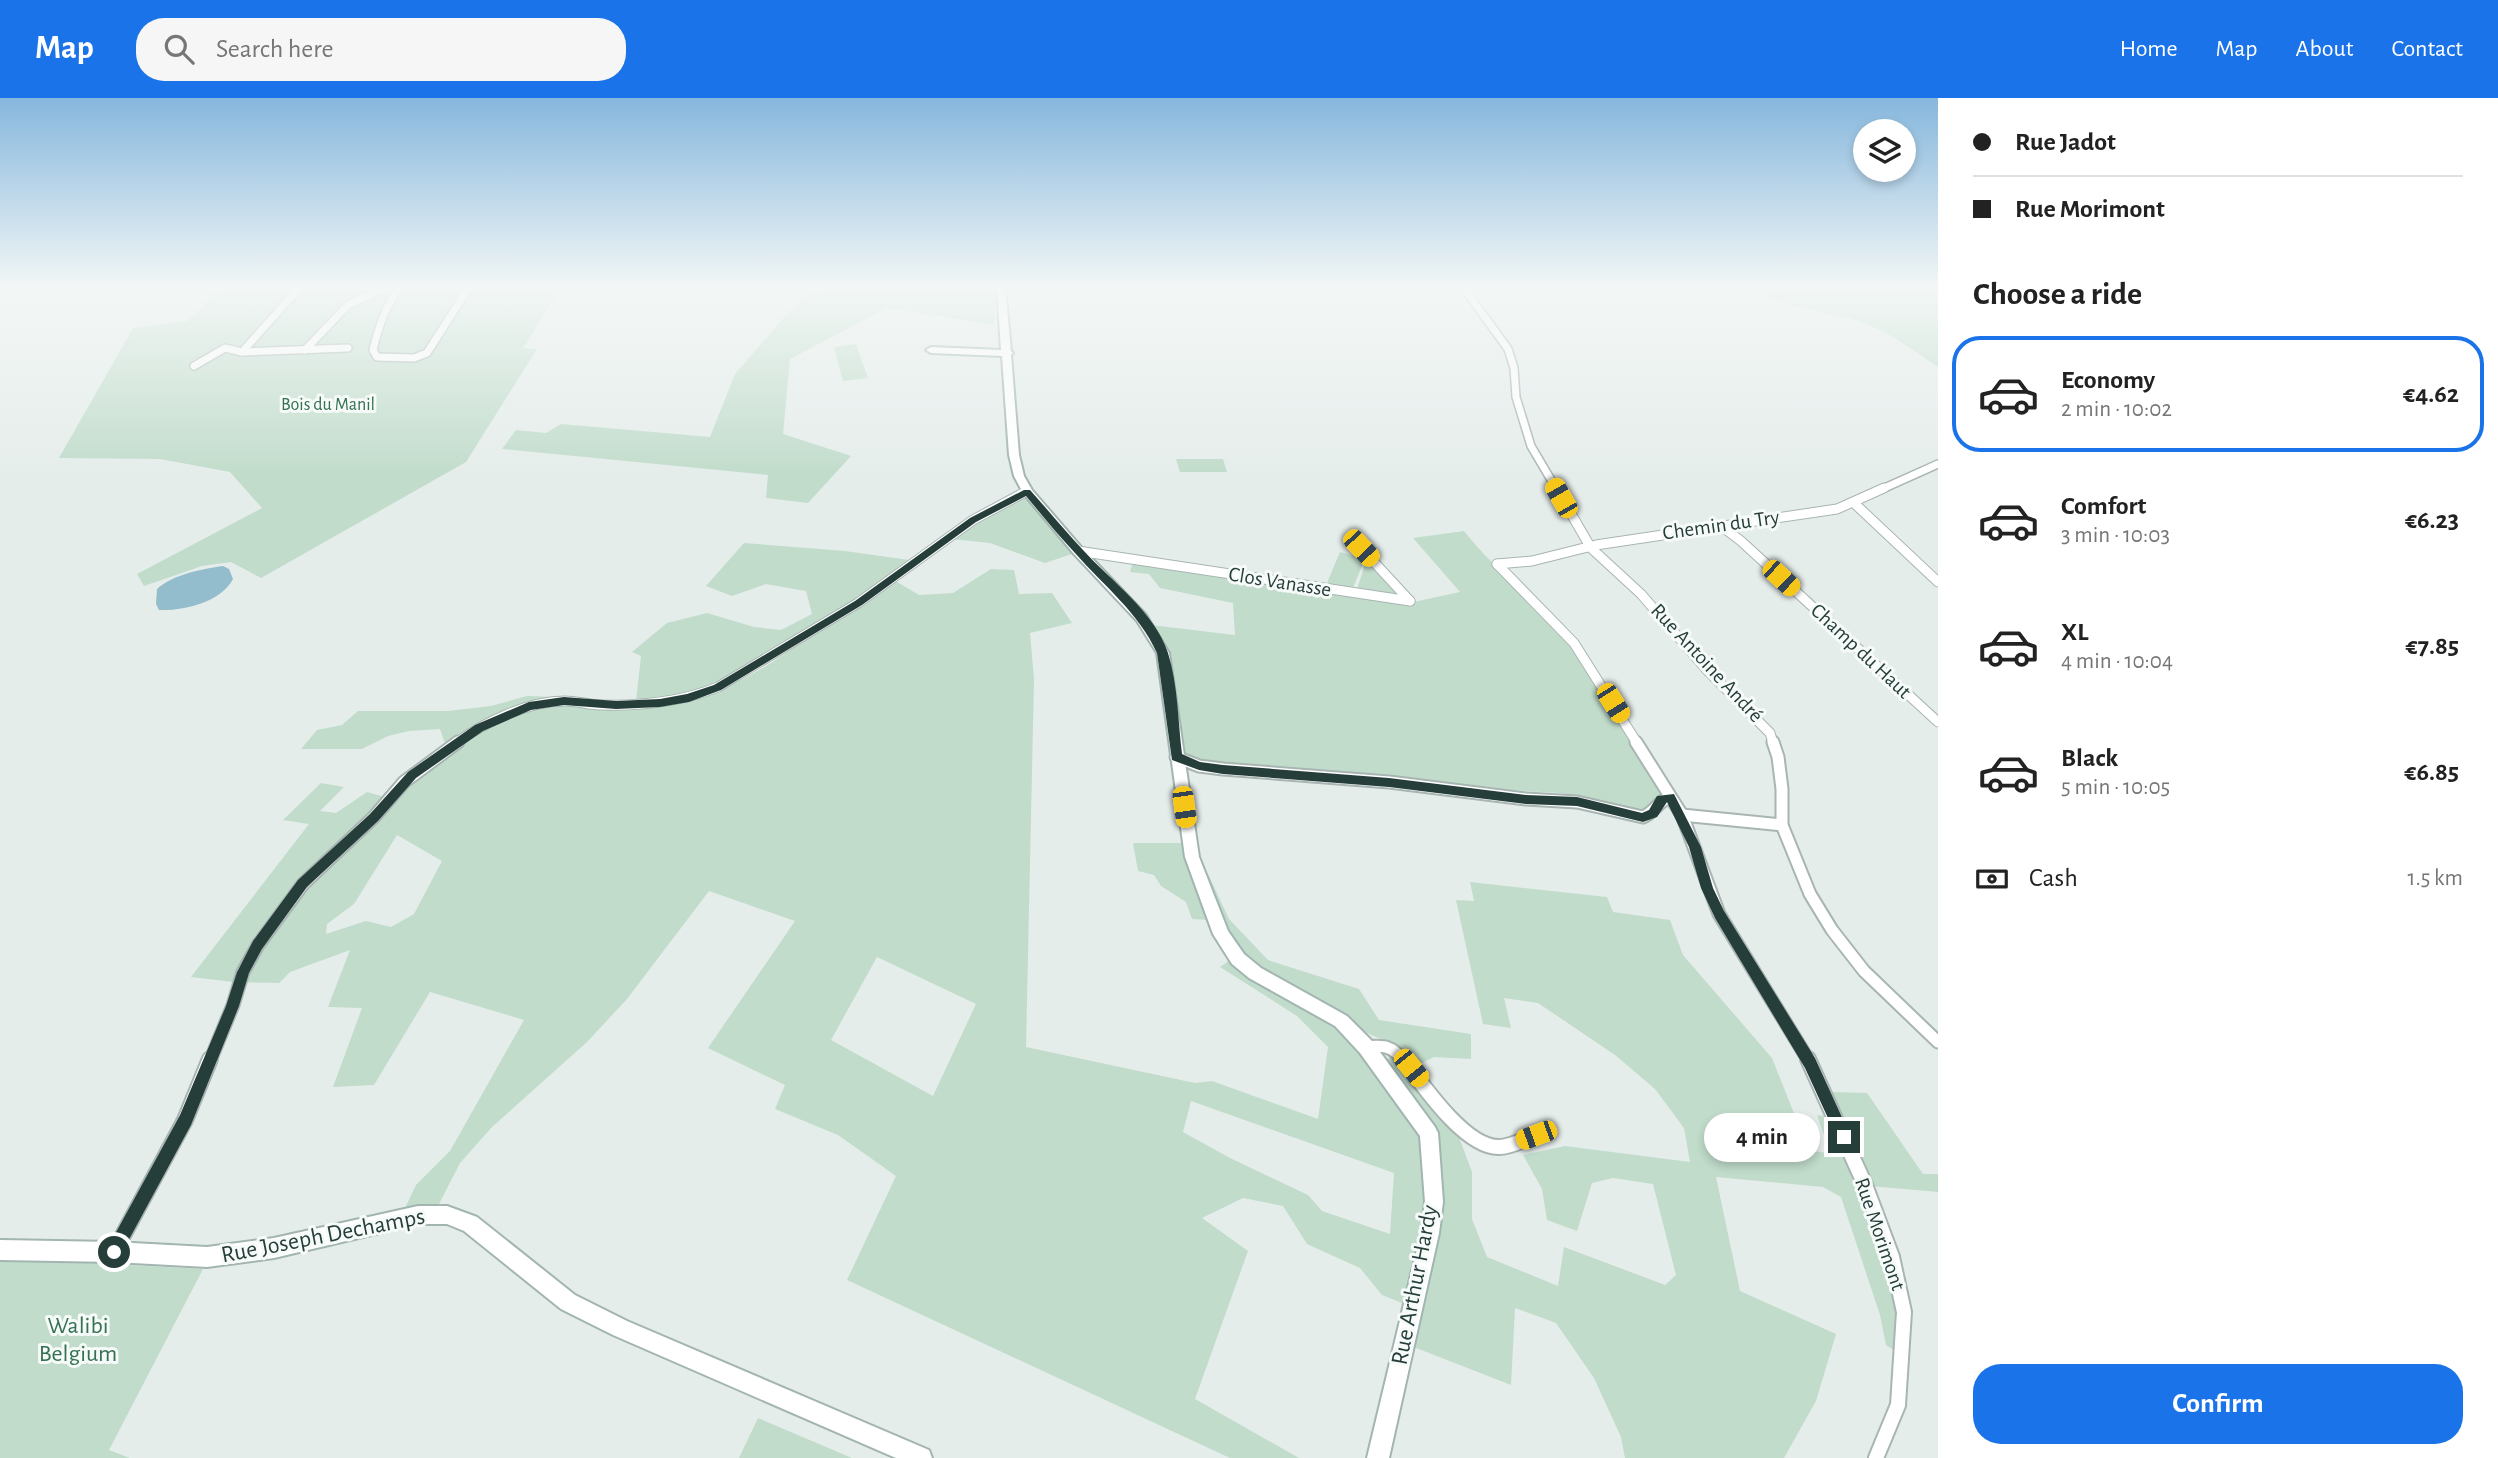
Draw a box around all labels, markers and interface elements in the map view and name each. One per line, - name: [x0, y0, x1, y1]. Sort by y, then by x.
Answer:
- search box: [136, 18, 626, 81]
- icon: search: [160, 30, 198, 68]
- text: Map: [35, 32, 94, 65]
- text: Search here: [216, 36, 334, 62]
- text: Home: [2120, 37, 2178, 61]
- text: Map: [2216, 37, 2258, 61]
- text: About: [2296, 37, 2353, 61]
- text: Contact: [2391, 37, 2463, 61]
- map controls: [1853, 119, 1916, 182]
- button: layers: [1853, 119, 1916, 182]
- text: Rue Jadot: [2015, 129, 2116, 155]
- text: Rue Morimont: [2015, 196, 2165, 222]
- text: Choose a ride: [1973, 278, 2142, 310]
- icon: car: [1977, 363, 2040, 426]
- text: Economy: [2061, 367, 2155, 393]
- text: €4.62: [2403, 381, 2459, 407]
- park label: Bois du Manil: [281, 396, 375, 414]
- text: 2 min · 10:02: [2061, 398, 2172, 421]
- car: [1542, 475, 1581, 521]
- icon: car: [1977, 489, 2040, 552]
- text: Comfort: [2061, 493, 2146, 519]
- street label: Chemin du Try: [1661, 506, 1781, 544]
- text: €6.23: [2405, 507, 2459, 533]
- text: 3 min · 10:03: [2061, 524, 2170, 547]
- car: [1339, 525, 1384, 571]
- car: [1759, 556, 1804, 600]
- street label: Clos Vanasse: [1227, 564, 1333, 600]
- street label: Rue Antoine André: [1647, 600, 1767, 726]
- street label: Champ du Haut: [1807, 600, 1915, 703]
- icon: car: [1977, 615, 2040, 678]
- text: XL: [2061, 619, 2088, 645]
- text: €7.85: [2406, 633, 2459, 659]
- text: 4 min · 10:04: [2061, 650, 2173, 673]
- car: [1593, 680, 1634, 726]
- icon: car: [1977, 741, 2040, 804]
- text: Black: [2061, 745, 2118, 771]
- text: €6.85: [2404, 759, 2459, 785]
- text: 5 min · 10:05: [2061, 776, 2170, 799]
- car: [1171, 785, 1198, 829]
- icon: cash: [1973, 860, 2011, 898]
- text: Cash: [2029, 865, 2078, 891]
- text: 1.5 km: [2408, 867, 2463, 890]
- car: [1390, 1045, 1433, 1091]
- callout: 4 min: [1704, 1112, 1820, 1162]
- car: [1513, 1118, 1560, 1152]
- route end: [1828, 1121, 1860, 1153]
- text: 4 min: [1736, 1126, 1788, 1149]
- street label: Rue Morimont: [1851, 1175, 1909, 1293]
- street label: Rue Arthur Hardy: [1388, 1203, 1442, 1367]
- street label: Rue Joseph Dechamps: [219, 1204, 427, 1268]
- route start: [98, 1236, 130, 1268]
- park label: Walibi Belgium: [39, 1314, 117, 1366]
- button: Confirm: [1973, 1364, 2463, 1444]

